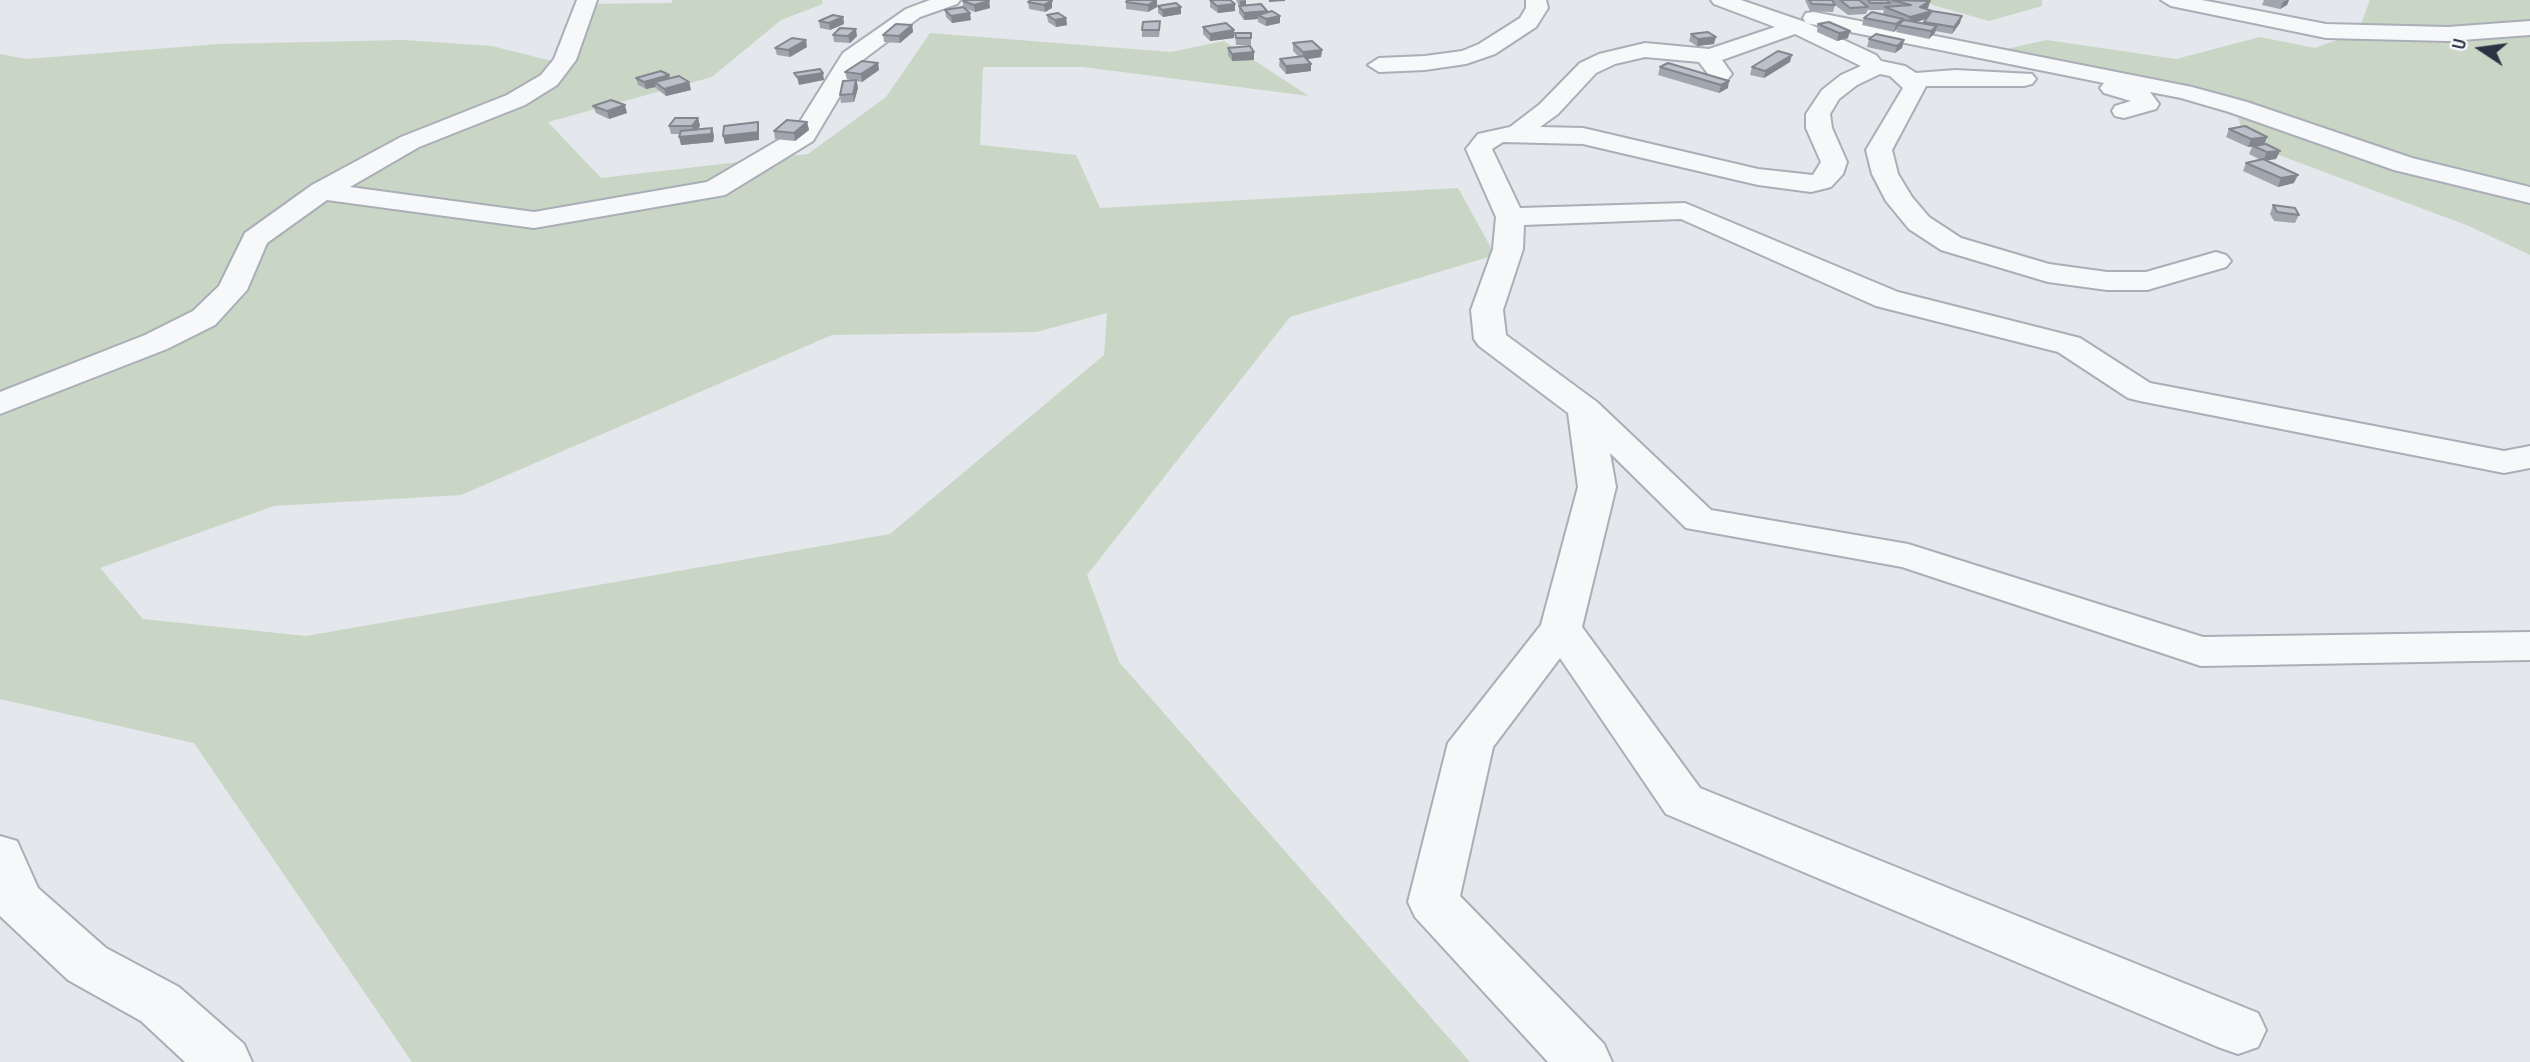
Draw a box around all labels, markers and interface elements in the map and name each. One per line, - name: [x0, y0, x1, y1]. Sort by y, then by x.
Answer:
- north arrow: [2446, 14, 2516, 84]
- text: U: [2448, 37, 2472, 52]

